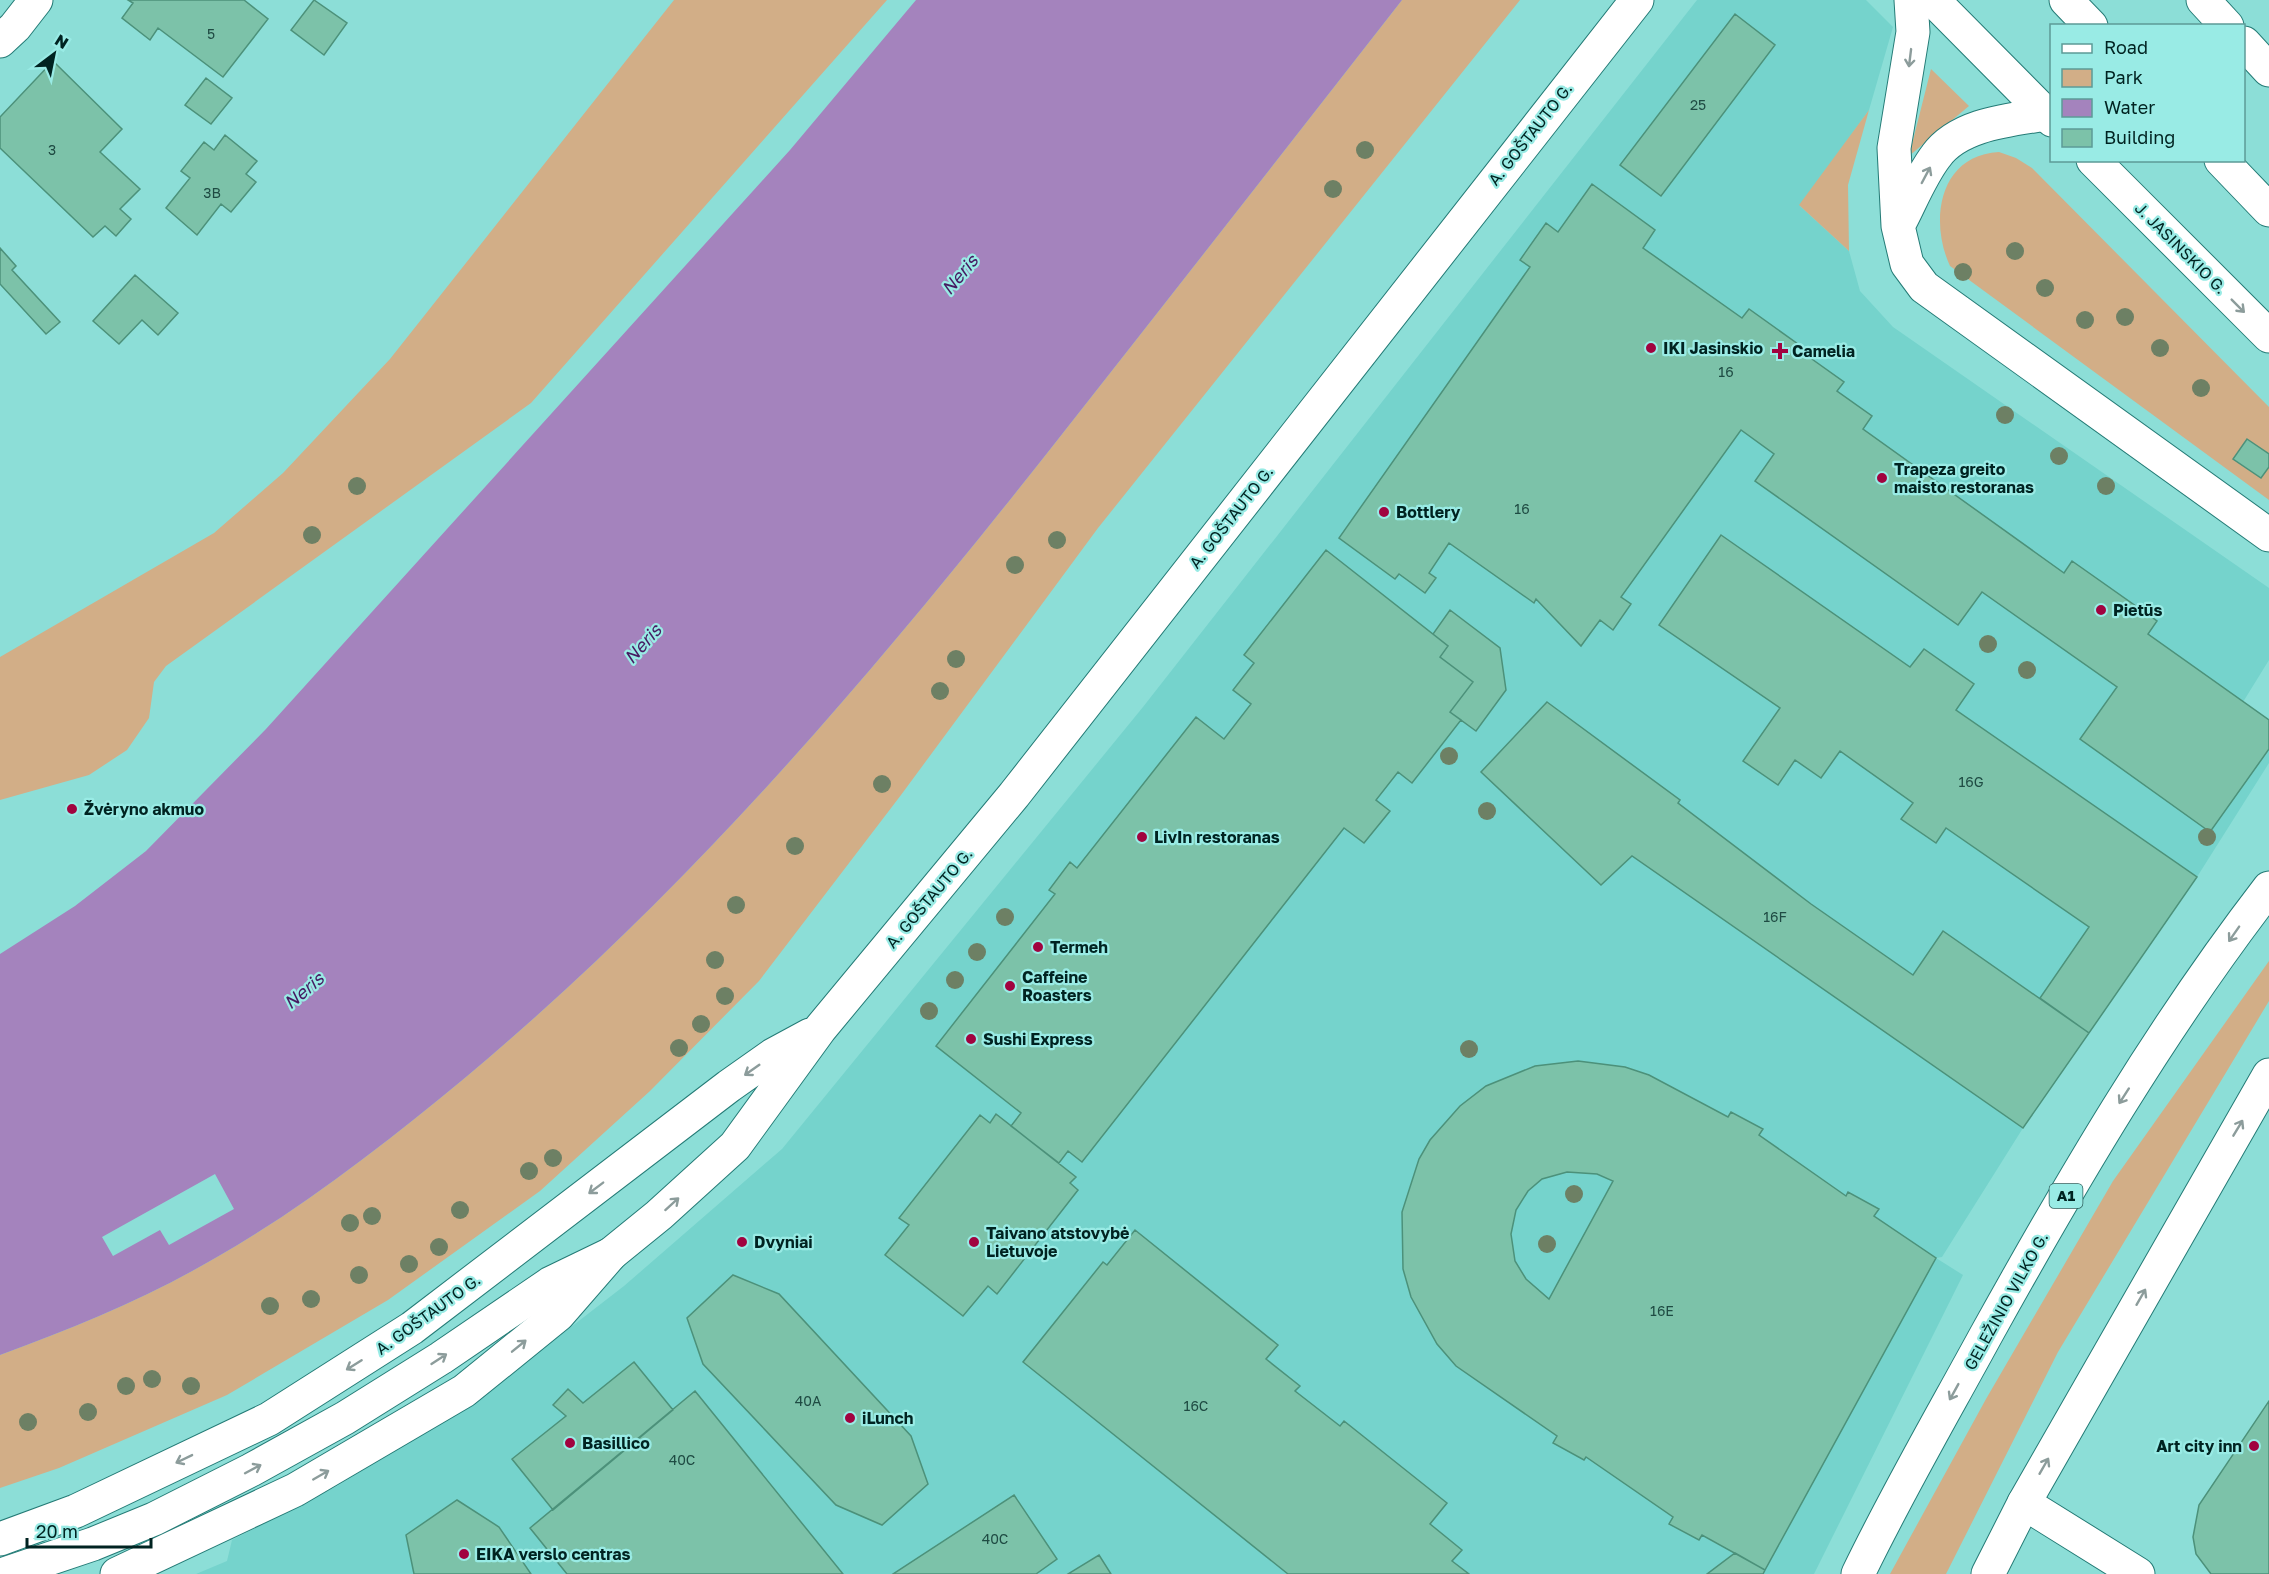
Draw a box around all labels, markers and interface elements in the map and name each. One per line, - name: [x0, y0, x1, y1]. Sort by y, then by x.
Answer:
- north arrow: [24, 24, 84, 84]
- legend: [2050, 24, 2245, 162]
- house number: 5: [207, 25, 215, 42]
- text: N: [51, 30, 72, 53]
- text: Road: [2104, 36, 2148, 58]
- one-way arrow: [1904, 48, 1915, 68]
- text: Park: [2104, 66, 2143, 88]
- street label: A. GOŠTAUTO G.: [1484, 79, 1576, 189]
- house number: 25: [1690, 96, 1706, 113]
- text: Water: [2104, 96, 2155, 118]
- text: Building: [2104, 126, 2175, 148]
- house number: 3: [48, 141, 56, 158]
- one-way arrow: [1920, 167, 1932, 184]
- house number: 3B: [203, 184, 221, 201]
- street label: J. JASINSKIO G.: [2131, 198, 2231, 298]
- water label: Neris: [936, 249, 983, 299]
- one-way arrow: [2231, 298, 2246, 313]
- place label: IKI Jasinskio: [1663, 338, 1764, 358]
- marker: IKI Jasinskio: [1644, 341, 1658, 355]
- place label: Camelia: [1792, 341, 1855, 361]
- marker: Camelia: [1773, 344, 1787, 358]
- house number: 16: [1718, 363, 1734, 380]
- place label: Trapeza greito maisto restoranas: [1894, 459, 2034, 497]
- street label: A. GOŠTAUTO G.: [1185, 462, 1277, 572]
- marker: Trapeza greito maisto restoranas: [1875, 471, 1889, 485]
- house number: 16: [1514, 500, 1530, 517]
- place label: Bottlery: [1396, 502, 1461, 522]
- marker: Bottlery: [1377, 505, 1391, 519]
- place label: Pietūs: [2113, 600, 2162, 620]
- marker: Pietūs: [2094, 603, 2108, 617]
- water label: Neris: [619, 618, 667, 668]
- house number: 16G: [1958, 773, 1984, 790]
- place label: Žvėryno akmuo: [84, 799, 204, 819]
- marker: Žvėryno akmuo: [65, 802, 79, 816]
- place label: LivIn restoranas: [1154, 827, 1280, 847]
- marker: LivIn restoranas: [1135, 830, 1149, 844]
- street label: A. GOŠTAUTO G.: [881, 844, 977, 952]
- house number: 16F: [1763, 908, 1787, 925]
- one-way arrow: [2228, 926, 2240, 942]
- place label: Termeh: [1050, 937, 1108, 957]
- marker: Termeh: [1031, 940, 1045, 954]
- water label: Neris: [279, 966, 329, 1013]
- place label: Caffeine Roasters: [1022, 967, 1092, 1005]
- marker: Caffeine Roasters: [1003, 979, 1017, 993]
- place label: Sushi Express: [983, 1029, 1093, 1049]
- marker: Sushi Express: [964, 1032, 978, 1046]
- one-way arrow: [744, 1064, 760, 1076]
- one-way arrow: [2118, 1087, 2131, 1104]
- one-way arrow: [2232, 1120, 2244, 1137]
- one-way arrow: [589, 1182, 605, 1194]
- road number: A1: [2050, 1184, 2082, 1208]
- one-way arrow: [665, 1196, 680, 1211]
- place label: Taivano atstovybė Lietuvoje: [986, 1223, 1129, 1261]
- street label: GELEŽINIO VILKO G.: [1960, 1228, 2052, 1374]
- place label: Dvyniai: [754, 1232, 813, 1252]
- marker: Dvyniai: [735, 1235, 749, 1249]
- marker: Taivano atstovybė Lietuvoje: [967, 1235, 981, 1249]
- street label: A. GOŠTAUTO G.: [372, 1269, 484, 1359]
- one-way arrow: [2135, 1289, 2147, 1306]
- house number: 16E: [1650, 1302, 1674, 1319]
- one-way arrow: [511, 1340, 527, 1353]
- one-way arrow: [430, 1353, 447, 1365]
- one-way arrow: [346, 1359, 363, 1371]
- one-way arrow: [1948, 1384, 1960, 1401]
- house number: 40A: [795, 1392, 822, 1409]
- house number: 16C: [1184, 1397, 1208, 1414]
- place label: iLunch: [862, 1408, 913, 1428]
- marker: iLunch: [843, 1411, 857, 1425]
- place label: Basillico: [582, 1433, 650, 1453]
- marker: Basillico: [563, 1436, 577, 1450]
- place label: Art city inn: [2156, 1436, 2242, 1456]
- marker: Art city inn: [2247, 1439, 2261, 1453]
- house number: 40C: [669, 1451, 695, 1468]
- one-way arrow: [176, 1454, 194, 1466]
- one-way arrow: [2038, 1458, 2050, 1475]
- one-way arrow: [244, 1463, 261, 1475]
- one-way arrow: [312, 1469, 329, 1481]
- scale bar: [27, 1511, 152, 1549]
- text: 20 m: [36, 1520, 78, 1542]
- house number: 40C: [982, 1530, 1008, 1547]
- place label: EIKA verslo centras: [476, 1544, 630, 1564]
- marker: EIKA verslo centras: [457, 1547, 471, 1561]

